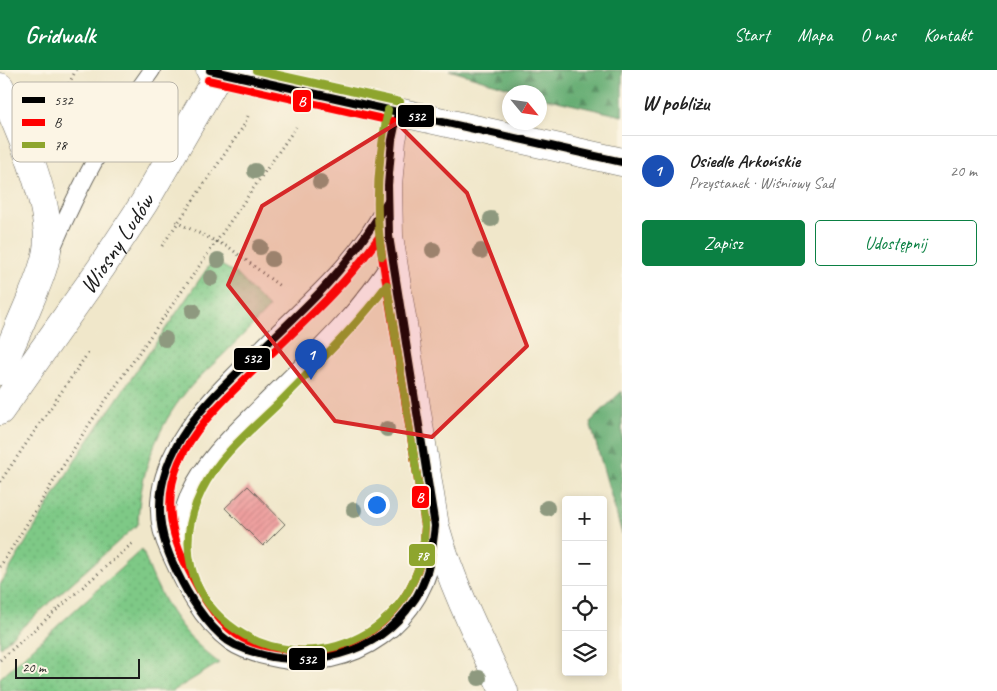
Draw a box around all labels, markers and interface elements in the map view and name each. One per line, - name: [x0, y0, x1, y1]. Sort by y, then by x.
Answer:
- text: Gridwalk: [25, 20, 95, 50]
- text: Start: [734, 24, 770, 46]
- text: Mapa: [798, 24, 832, 46]
- text: O nas: [860, 24, 896, 46]
- text: Kontakt: [924, 24, 972, 46]
- legend: [12, 82, 178, 162]
- north arrow: [502, 85, 547, 130]
- line badge: B: [292, 89, 312, 113]
- text: W pobliżu: [642, 90, 709, 116]
- text: 532: [54, 92, 75, 109]
- text: B: [298, 93, 307, 110]
- line badge: 532: [397, 104, 435, 128]
- text: 532: [407, 108, 427, 125]
- text: B: [54, 114, 63, 131]
- text: 78: [54, 137, 68, 154]
- text: Osiedle Arkońskie: [689, 149, 800, 173]
- text: 1: [654, 161, 662, 181]
- text: 20 m: [950, 161, 977, 181]
- text: Przystanek · Wiśniowy Sad: [689, 173, 834, 193]
- street label: Wiosny Ludów: [73, 187, 162, 299]
- button: Zapisz: [642, 220, 805, 266]
- button: Udostępnij: [815, 220, 977, 266]
- pin: 1: [295, 339, 327, 380]
- line badge: 532: [233, 347, 271, 371]
- text: 532: [243, 350, 263, 367]
- line badge: B: [411, 485, 430, 509]
- text: B: [416, 489, 425, 506]
- your location: [364, 492, 390, 518]
- map controls: [562, 496, 607, 676]
- button: +: [562, 496, 607, 541]
- button: −: [562, 541, 607, 586]
- line badge: 78: [408, 543, 436, 567]
- text: 78: [416, 547, 430, 564]
- button: locate: [562, 586, 607, 631]
- button: layers: [562, 631, 607, 676]
- line badge: 532: [288, 647, 326, 671]
- text: 532: [298, 651, 318, 668]
- scale bar: [15, 656, 140, 679]
- text: 20 m: [22, 659, 46, 676]

